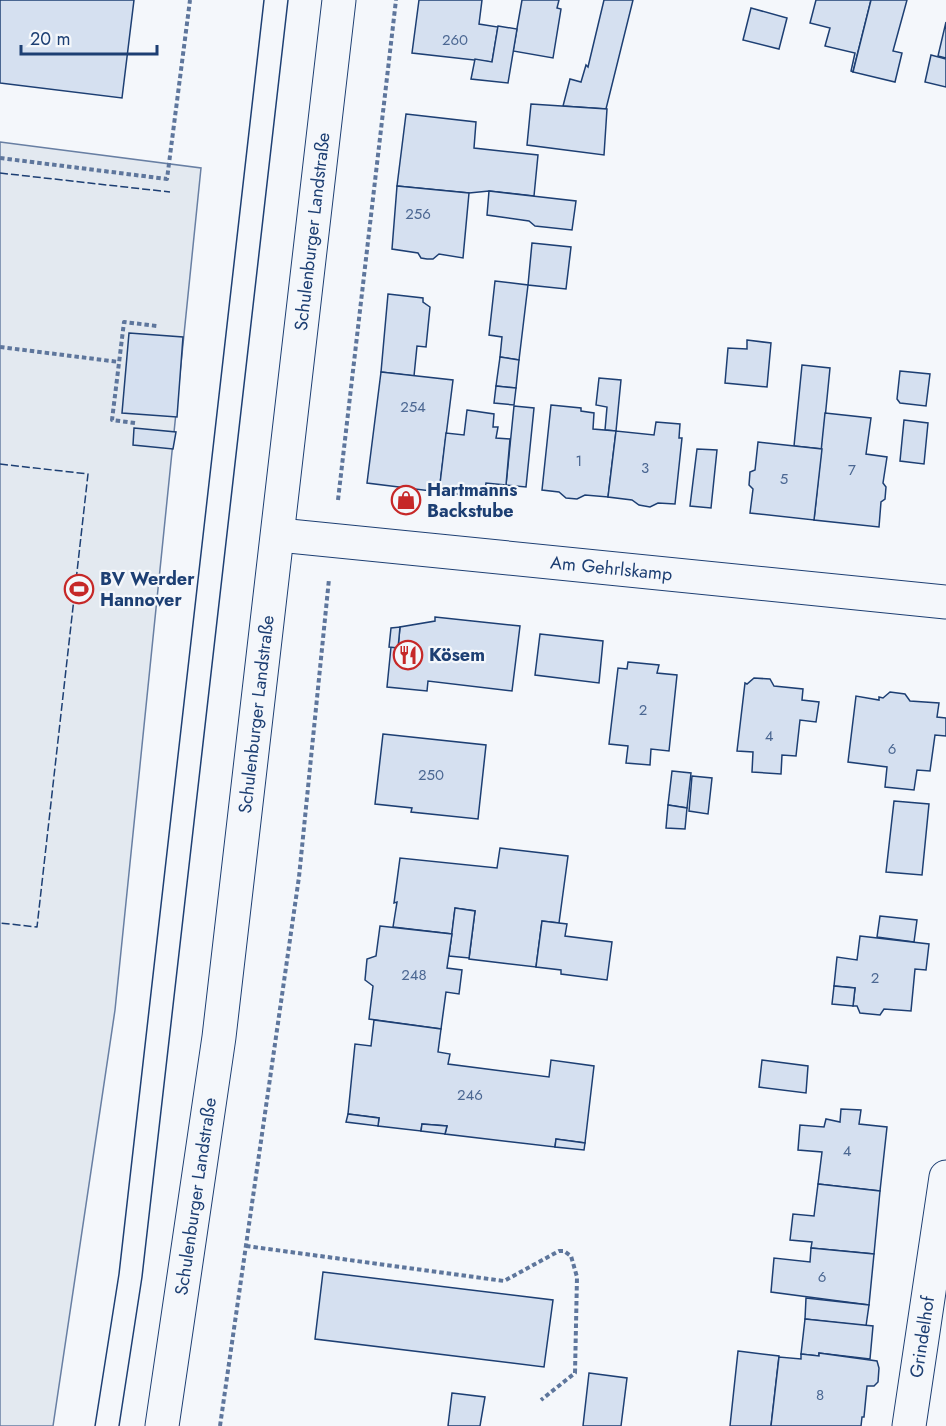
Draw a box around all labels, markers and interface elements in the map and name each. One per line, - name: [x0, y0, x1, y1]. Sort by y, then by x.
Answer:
- scale bar: [21, 18, 158, 56]
- text: 20 m: [30, 26, 70, 52]
- house number: 260: [442, 29, 468, 51]
- street label: Schulenburger Landstraße: [288, 131, 337, 332]
- house number: 256: [405, 203, 431, 225]
- house number: 254: [400, 396, 426, 418]
- house number: 1: [576, 450, 582, 472]
- house number: 3: [641, 457, 649, 479]
- house number: 7: [848, 459, 856, 481]
- house number: 5: [780, 468, 788, 490]
- place label: Hartmanns Backstube: [427, 477, 517, 524]
- shop icon: Hartmanns Backstube: [390, 484, 422, 516]
- street label: Am Gehrlskamp: [549, 549, 674, 587]
- place label: BV Werder Hannover: [100, 566, 195, 613]
- sports icon: BV Werder Hannover: [63, 573, 95, 605]
- street label: Schulenburger Landstraße: [232, 614, 281, 815]
- restaurant icon: Kösem: [392, 639, 424, 671]
- place label: Kösem: [429, 642, 485, 668]
- house number: 2: [639, 699, 647, 721]
- house number: 4: [765, 725, 774, 747]
- house number: 6: [888, 738, 896, 760]
- house number: 250: [418, 764, 444, 786]
- house number: 248: [401, 964, 427, 986]
- house number: 2: [871, 967, 879, 989]
- house number: 246: [457, 1084, 483, 1106]
- street label: Schulenburger Landstraße: [168, 1096, 223, 1297]
- house number: 4: [843, 1140, 852, 1162]
- house number: 6: [818, 1266, 826, 1288]
- street label: Grindelhof: [903, 1293, 941, 1380]
- house number: 8: [816, 1384, 824, 1406]

